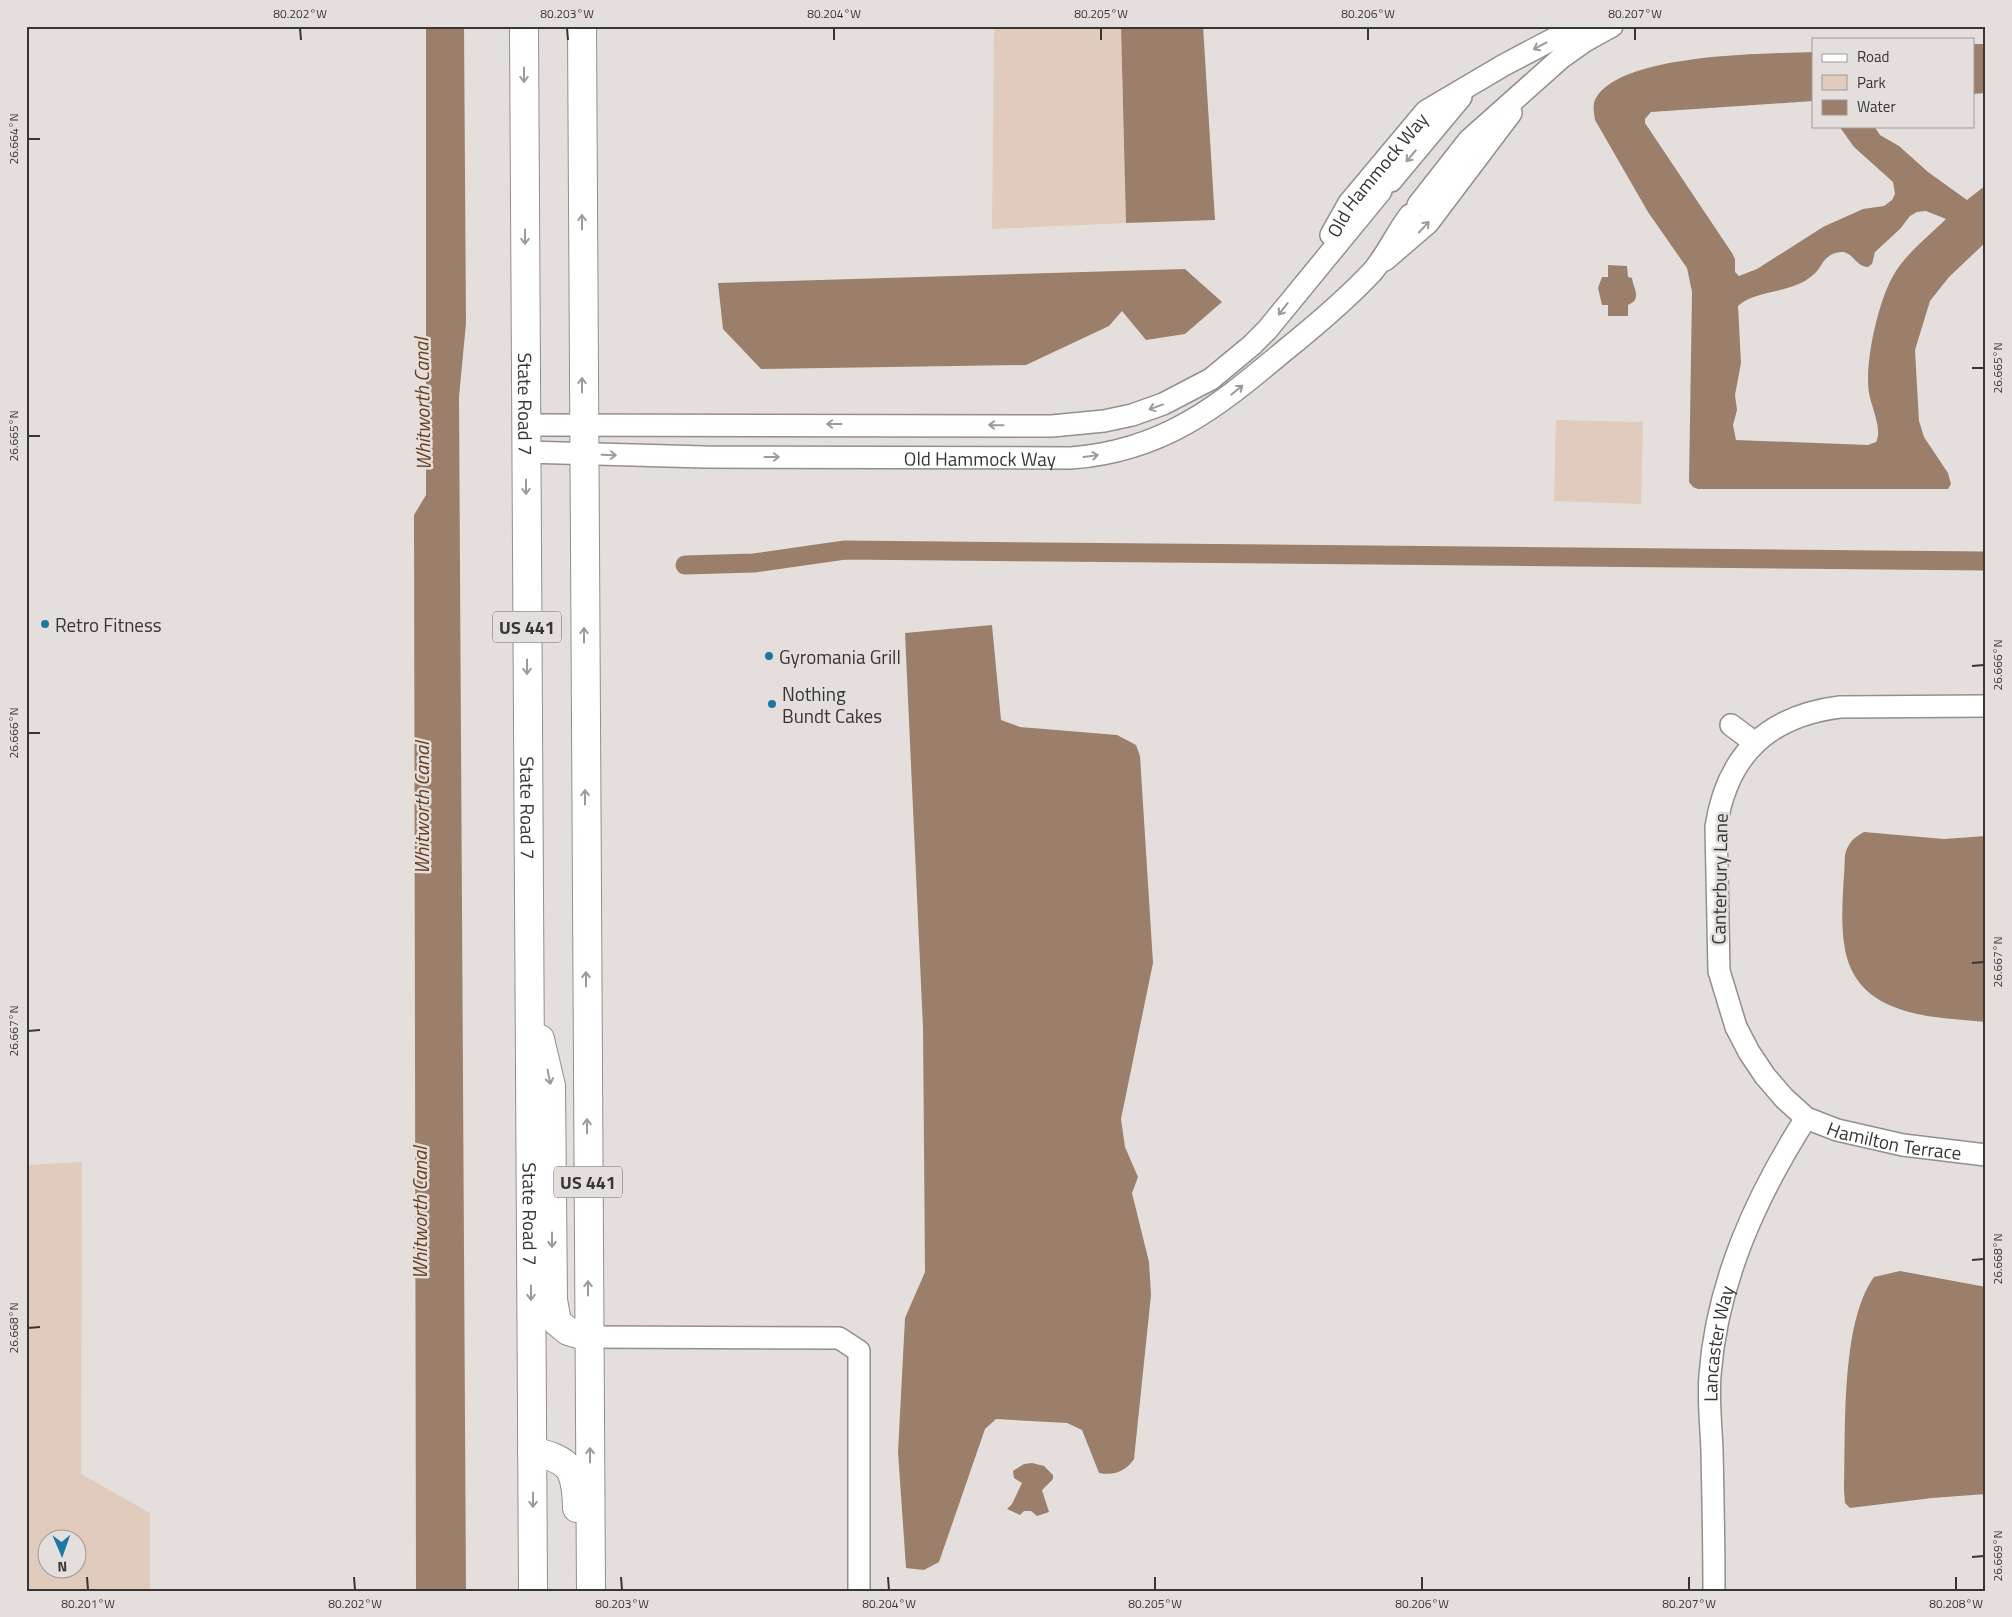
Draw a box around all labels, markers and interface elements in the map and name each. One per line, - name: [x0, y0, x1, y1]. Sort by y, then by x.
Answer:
- text: 80.202°W: [273, 4, 327, 23]
- text: 80.203°W: [540, 4, 594, 23]
- text: 80.204°W: [807, 4, 861, 23]
- text: 80.205°W: [1074, 4, 1128, 23]
- text: 80.206°W: [1341, 4, 1395, 23]
- text: 80.207°W: [1608, 4, 1662, 23]
- legend: [1812, 38, 1974, 128]
- one-way arrow: [1533, 42, 1548, 51]
- text: Road: [1857, 45, 1889, 68]
- one-way arrow: [519, 66, 529, 83]
- text: Park: [1857, 71, 1886, 94]
- text: Water: [1857, 95, 1896, 118]
- street label: Old Hammock Way: [1318, 105, 1434, 242]
- text: 26.664°N: [4, 113, 23, 165]
- one-way arrow: [1406, 149, 1417, 162]
- one-way arrow: [577, 214, 587, 230]
- one-way arrow: [1418, 220, 1430, 233]
- one-way arrow: [520, 229, 530, 245]
- one-way arrow: [1278, 302, 1289, 315]
- water label: Whitworth Canal: [405, 335, 439, 471]
- text: 26.665°N: [1988, 342, 2007, 394]
- street label: State Road 7: [511, 352, 541, 455]
- one-way arrow: [577, 377, 587, 393]
- one-way arrow: [1230, 384, 1243, 395]
- one-way arrow: [1149, 403, 1164, 412]
- text: 26.665°N: [4, 410, 23, 462]
- one-way arrow: [826, 419, 842, 429]
- one-way arrow: [988, 420, 1004, 430]
- street label: Old Hammock Way: [904, 443, 1056, 472]
- one-way arrow: [601, 450, 617, 459]
- one-way arrow: [1083, 451, 1099, 461]
- one-way arrow: [763, 452, 779, 462]
- one-way arrow: [521, 479, 531, 495]
- place label: Retro Fitness: [55, 610, 162, 639]
- road number: US 441: [493, 612, 561, 642]
- marker: Retro Fitness: [39, 618, 51, 630]
- one-way arrow: [579, 627, 589, 643]
- text: 26.666°N: [1988, 639, 2007, 691]
- place label: Gyromania Grill: [779, 642, 901, 671]
- marker: Gyromania Grill: [763, 650, 775, 662]
- one-way arrow: [522, 659, 532, 675]
- place label: Nothing Bundt Cakes: [782, 679, 882, 730]
- marker: Nothing Bundt Cakes: [766, 698, 778, 710]
- text: 26.666°N: [4, 707, 23, 759]
- water label: Whitworth Canal: [406, 739, 437, 874]
- street label: State Road 7: [514, 756, 543, 859]
- one-way arrow: [580, 789, 590, 806]
- street label: Canterbury Lane: [1703, 813, 1735, 945]
- text: 26.667°N: [1988, 936, 2007, 988]
- one-way arrow: [581, 971, 591, 988]
- text: 26.667°N: [4, 1005, 23, 1057]
- one-way arrow: [545, 1069, 554, 1085]
- street label: Hamilton Terrace: [1823, 1113, 1963, 1166]
- one-way arrow: [582, 1118, 592, 1134]
- water label: Whitworth Canal: [404, 1144, 435, 1279]
- street label: State Road 7: [516, 1162, 546, 1265]
- road number: US 441: [554, 1166, 622, 1198]
- one-way arrow: [547, 1232, 557, 1248]
- text: 26.668°N: [1988, 1233, 2007, 1285]
- one-way arrow: [584, 1281, 593, 1297]
- street label: Lancaster Way: [1695, 1282, 1740, 1402]
- one-way arrow: [526, 1285, 536, 1301]
- text: 26.668°N: [4, 1302, 23, 1354]
- one-way arrow: [585, 1447, 595, 1463]
- one-way arrow: [528, 1491, 538, 1507]
- north arrow: [38, 1530, 88, 1580]
- text: 26.669°N: [1988, 1530, 2007, 1582]
- text: N: [57, 1557, 68, 1578]
- text: 80.201°W: [61, 1594, 115, 1613]
- text: 80.202°W: [328, 1594, 382, 1613]
- text: 80.203°W: [595, 1594, 649, 1613]
- text: 80.204°W: [862, 1594, 916, 1613]
- text: 80.205°W: [1128, 1594, 1182, 1613]
- text: 80.206°W: [1395, 1594, 1449, 1613]
- text: 80.207°W: [1662, 1594, 1716, 1613]
- text: 80.208°W: [1929, 1594, 1983, 1613]

